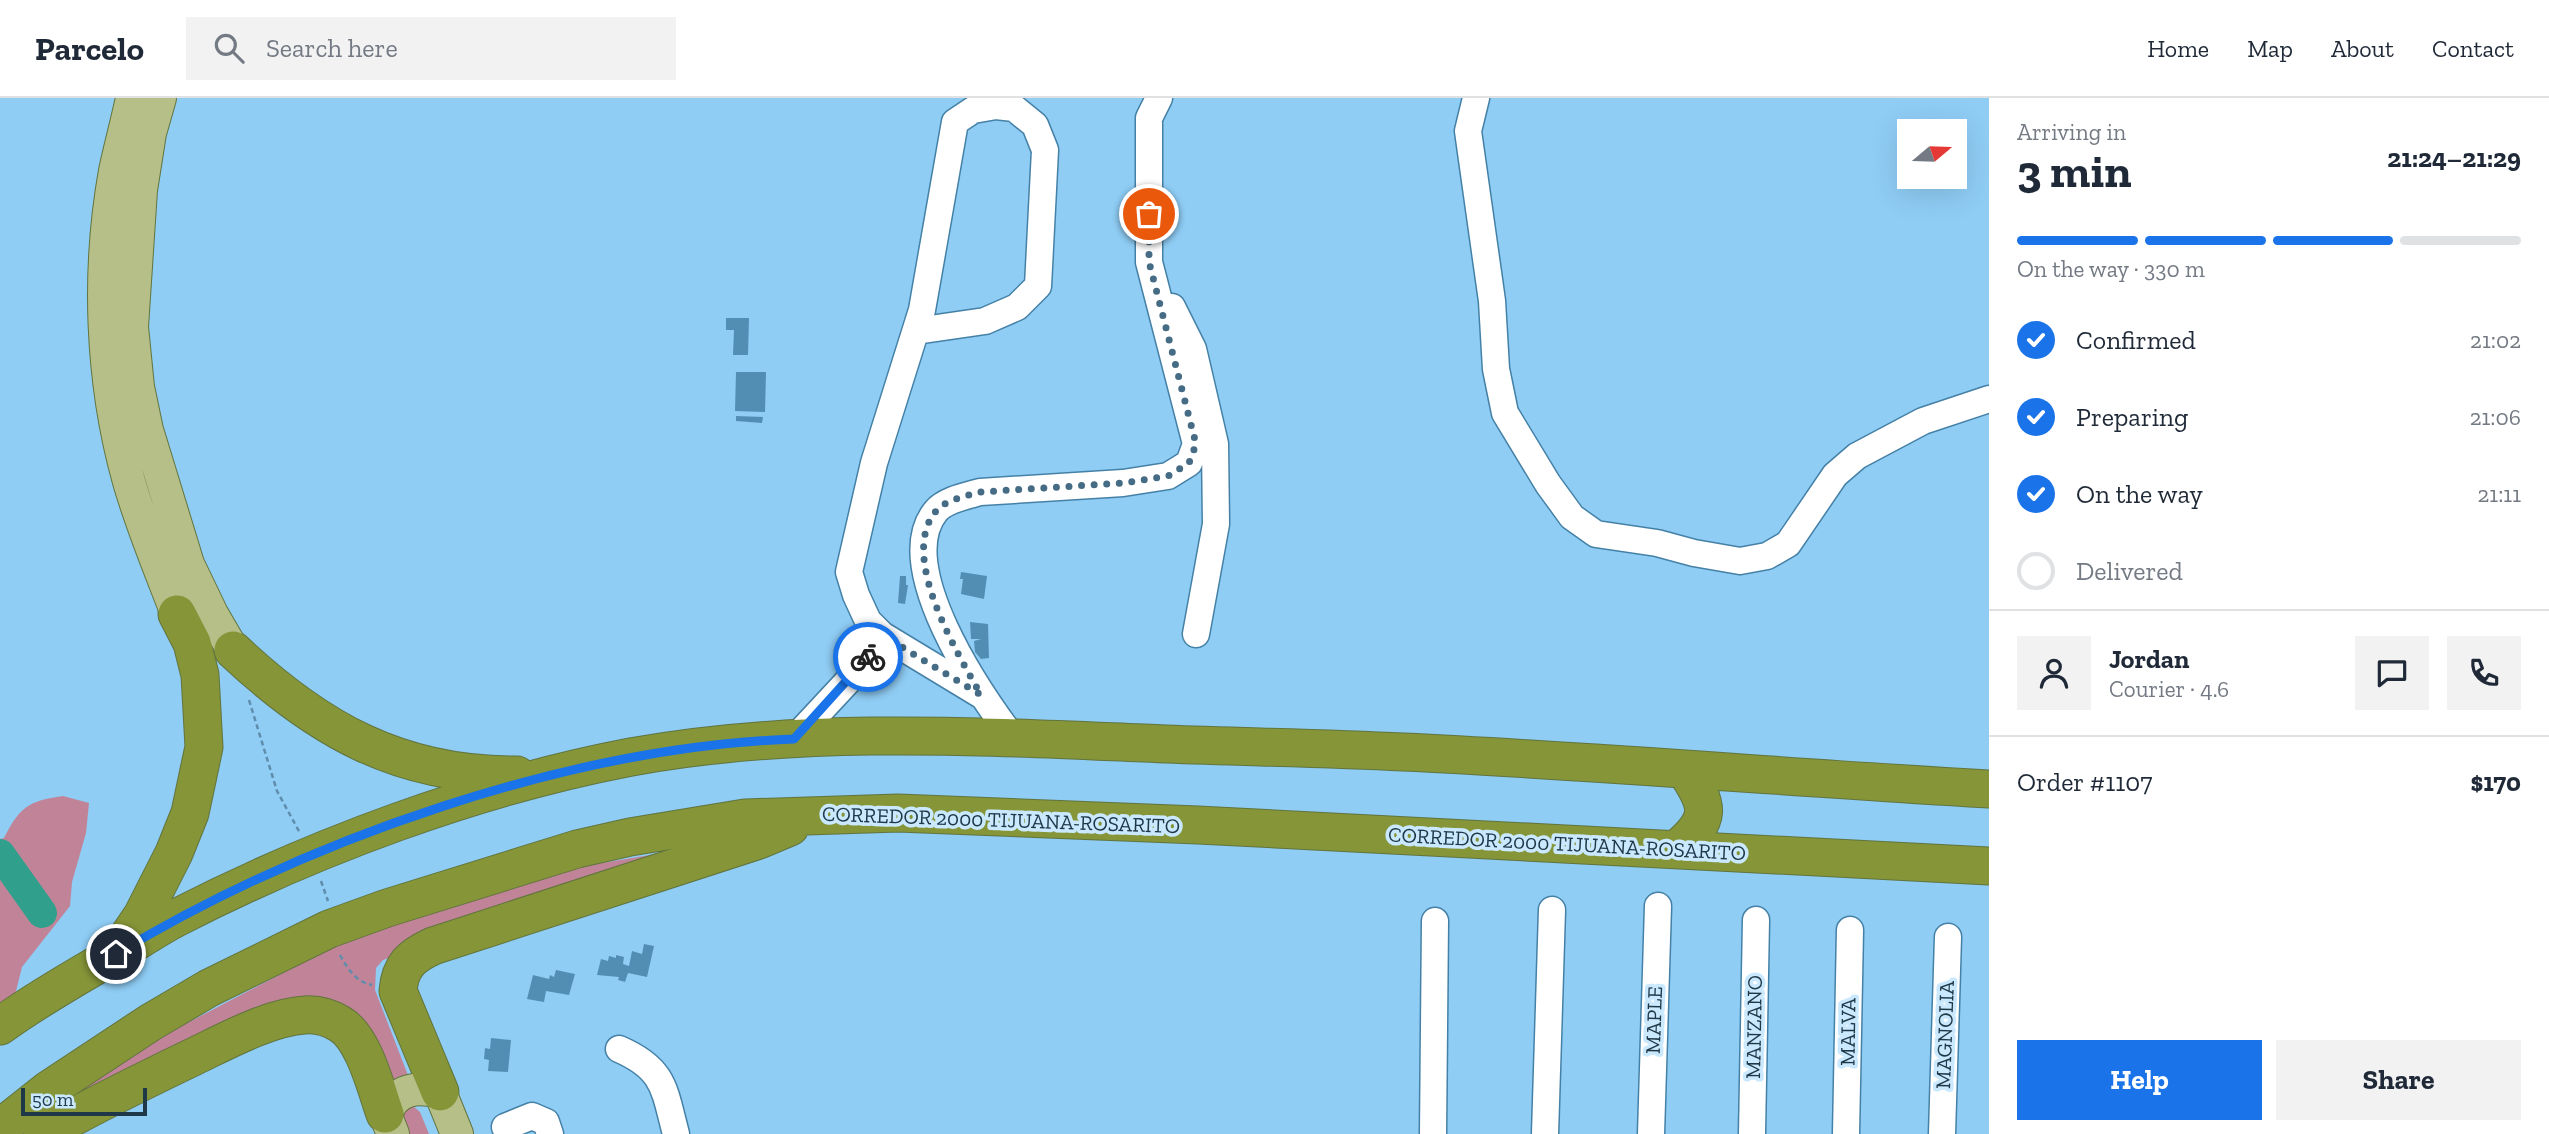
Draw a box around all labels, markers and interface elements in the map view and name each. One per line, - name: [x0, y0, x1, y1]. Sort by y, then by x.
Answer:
- search box: [186, 17, 676, 80]
- text: Parcelo: [35, 29, 144, 68]
- icon: search: [210, 29, 248, 67]
- text: Search here: [266, 32, 398, 64]
- text: Home: [2147, 34, 2209, 63]
- text: Map: [2247, 34, 2293, 63]
- text: About: [2331, 34, 2394, 63]
- text: Contact: [2432, 34, 2514, 63]
- text: Arriving in: [2017, 118, 2126, 146]
- north arrow: [1897, 119, 1967, 189]
- map controls: [1897, 119, 1967, 189]
- text: 21:24–21:29: [2387, 142, 2521, 174]
- text: 3 min: [2017, 144, 2131, 199]
- pin: [1119, 184, 1179, 244]
- icon: bag: [1130, 195, 1168, 233]
- text: On the way · 330 m: [2017, 255, 2205, 283]
- icon: check: [2017, 321, 2055, 359]
- text: Confirmed: [2076, 324, 2196, 356]
- text: 21:02: [2470, 326, 2521, 354]
- icon: check: [2017, 398, 2055, 436]
- text: Preparing: [2076, 401, 2188, 433]
- text: 21:06: [2470, 403, 2521, 431]
- icon: check: [2017, 475, 2055, 513]
- text: On the way: [2076, 478, 2203, 510]
- text: 21:11: [2477, 480, 2521, 508]
- text: Delivered: [2076, 555, 2183, 587]
- courier: [833, 622, 903, 692]
- button: person: [2017, 636, 2091, 710]
- button: chat: [2355, 636, 2429, 710]
- button: phone: [2447, 636, 2521, 710]
- icon: bike: [849, 638, 887, 676]
- text: Jordan: [2109, 643, 2189, 675]
- text: Courier · 4.6: [2109, 675, 2229, 703]
- text: Order #1107: [2017, 766, 2152, 798]
- text: $170: [2470, 766, 2521, 798]
- street label: CORREDOR 2000 TIJUANA-ROSARITO: [822, 801, 1181, 838]
- street label: CORREDOR 2000 TIJUANA-ROSARITO: [1387, 822, 1747, 865]
- pin: [86, 924, 146, 984]
- icon: home: [97, 935, 135, 973]
- street label: MANZANO: [1740, 975, 1767, 1079]
- street label: MAGNOLIA: [1930, 980, 1959, 1089]
- street label: MAPLE: [1640, 986, 1667, 1054]
- street label: MALVA: [1834, 997, 1861, 1066]
- button: Help: [2017, 1040, 2262, 1120]
- button: Share: [2276, 1040, 2521, 1120]
- scale bar: [21, 1085, 147, 1117]
- text: 50 m: [32, 1088, 73, 1111]

